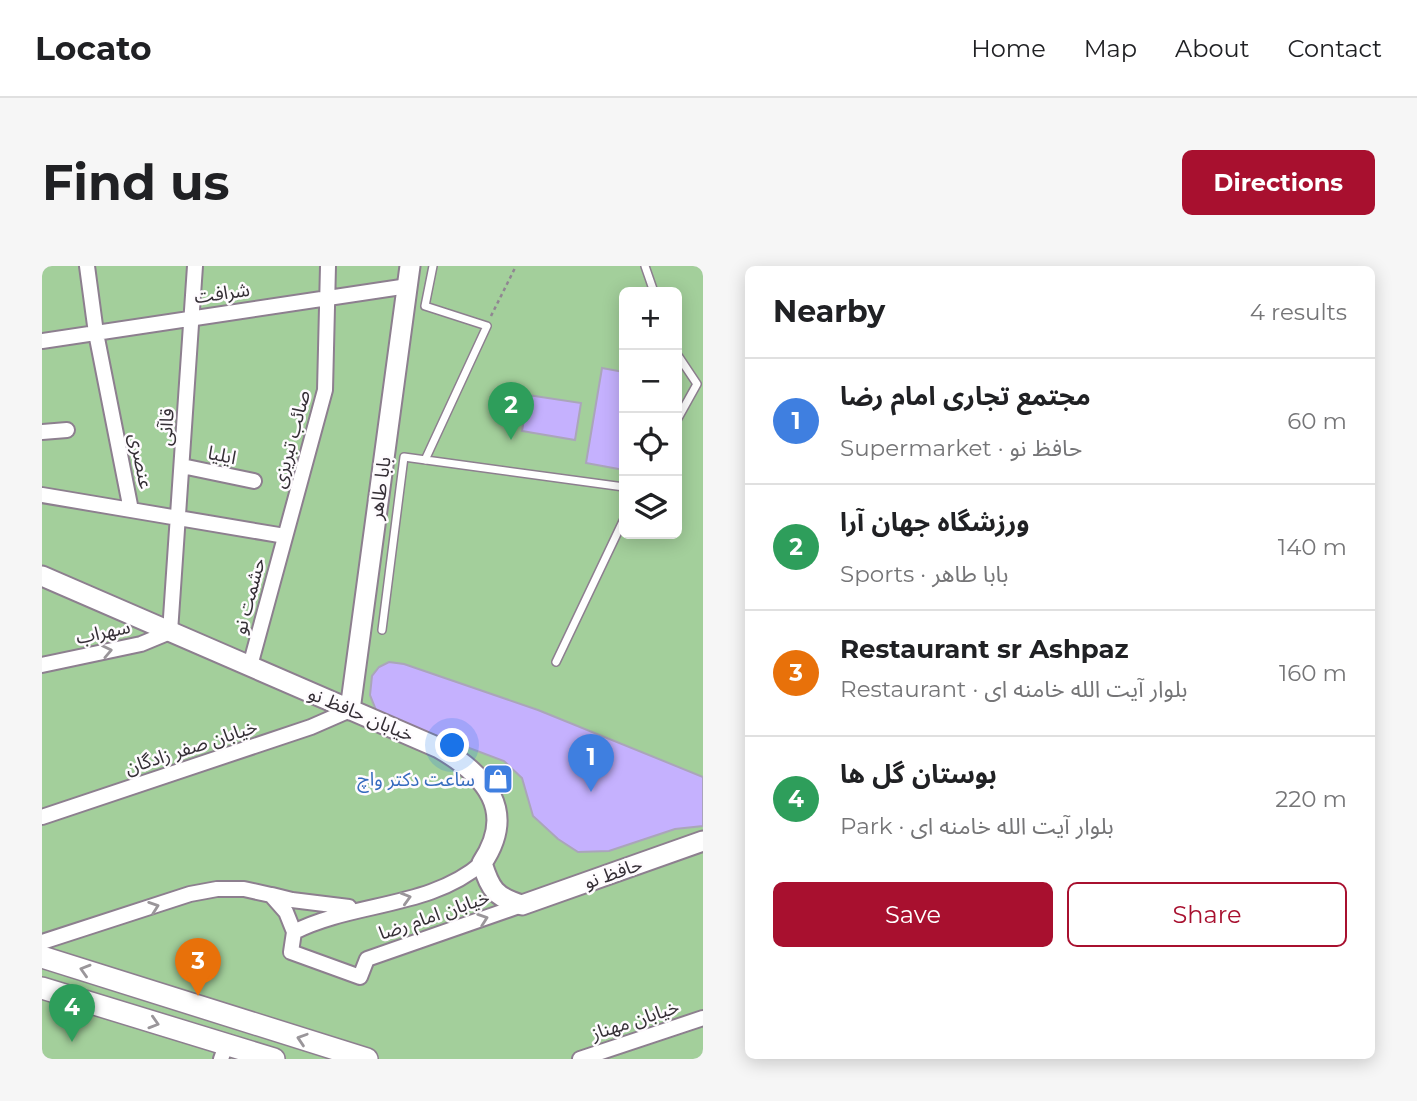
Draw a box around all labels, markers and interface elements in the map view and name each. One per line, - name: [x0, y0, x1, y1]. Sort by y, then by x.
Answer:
- text: Locato: [35, 28, 152, 68]
- text: Home: [971, 34, 1046, 63]
- text: Map: [1084, 34, 1137, 63]
- text: About: [1175, 34, 1249, 63]
- text: Contact: [1287, 34, 1382, 63]
- button: Directions: [1182, 150, 1375, 215]
- text: Find us: [42, 153, 230, 212]
- street label: شرافت: [193, 278, 251, 308]
- map controls: [619, 287, 682, 539]
- button: +: [619, 287, 682, 350]
- text: Nearby: [773, 293, 885, 330]
- text: 4 results: [1250, 298, 1347, 326]
- button: −: [619, 350, 682, 413]
- text: مجتمع تجاری امام رضا: [840, 380, 1091, 412]
- pin: 2: [488, 382, 534, 440]
- street label: صائب تبریزی: [267, 388, 315, 490]
- street label: قاآنی: [153, 407, 179, 447]
- text: 1: [791, 407, 801, 435]
- text: 60 m: [1287, 407, 1347, 435]
- button: locate: [619, 413, 682, 476]
- street label: عنصری: [124, 431, 158, 491]
- text: Supermarket · حافظ نو: [840, 434, 1082, 462]
- street label: ایلیا: [206, 441, 238, 469]
- street label: بابا طاهر: [364, 455, 396, 522]
- button: layers: [619, 476, 682, 539]
- text: ورزشگاه جهان آرا: [840, 506, 1029, 538]
- text: 2: [789, 533, 803, 561]
- text: 140 m: [1278, 533, 1347, 561]
- street label: حشمت نو: [228, 555, 270, 637]
- text: Sports · بابا طاهر: [840, 560, 1009, 588]
- street label: سهراب: [74, 615, 132, 649]
- text: Restaurant sr Ashpaz: [840, 633, 1129, 665]
- one-way arrow: [101, 645, 113, 660]
- text: 3: [789, 659, 803, 687]
- text: 160 m: [1279, 659, 1347, 687]
- text: Restaurant · بلوار آیت الله خامنه ای: [840, 675, 1188, 703]
- street label: خیابان حافظ نو: [305, 681, 417, 747]
- street label: خیابان صفر زادگان: [122, 715, 260, 779]
- your location: [435, 728, 469, 762]
- pin: 1: [568, 734, 614, 792]
- text: بوستان گل ها: [840, 758, 997, 790]
- shop icon: ساعت دکتر واچ: [481, 762, 515, 796]
- place label: ساعت دکتر واچ: [357, 768, 475, 793]
- text: 4: [788, 785, 804, 813]
- text: 220 m: [1275, 785, 1347, 813]
- text: Park · بلوار آیت الله خامنه ای: [840, 812, 1114, 840]
- street label: حافظ نو: [581, 852, 645, 894]
- button: Save: [773, 882, 1053, 947]
- button: Share: [1067, 882, 1347, 947]
- street label: خیابان امام رضا: [376, 885, 493, 948]
- one-way arrow: [399, 892, 411, 907]
- one-way arrow: [147, 901, 159, 915]
- one-way arrow: [476, 913, 488, 927]
- pin: 3: [175, 938, 221, 996]
- one-way arrow: [80, 964, 92, 979]
- pin: 4: [49, 984, 95, 1042]
- street label: خیابان مهناز: [587, 995, 682, 1045]
- one-way arrow: [148, 1014, 160, 1029]
- one-way arrow: [297, 1032, 309, 1047]

